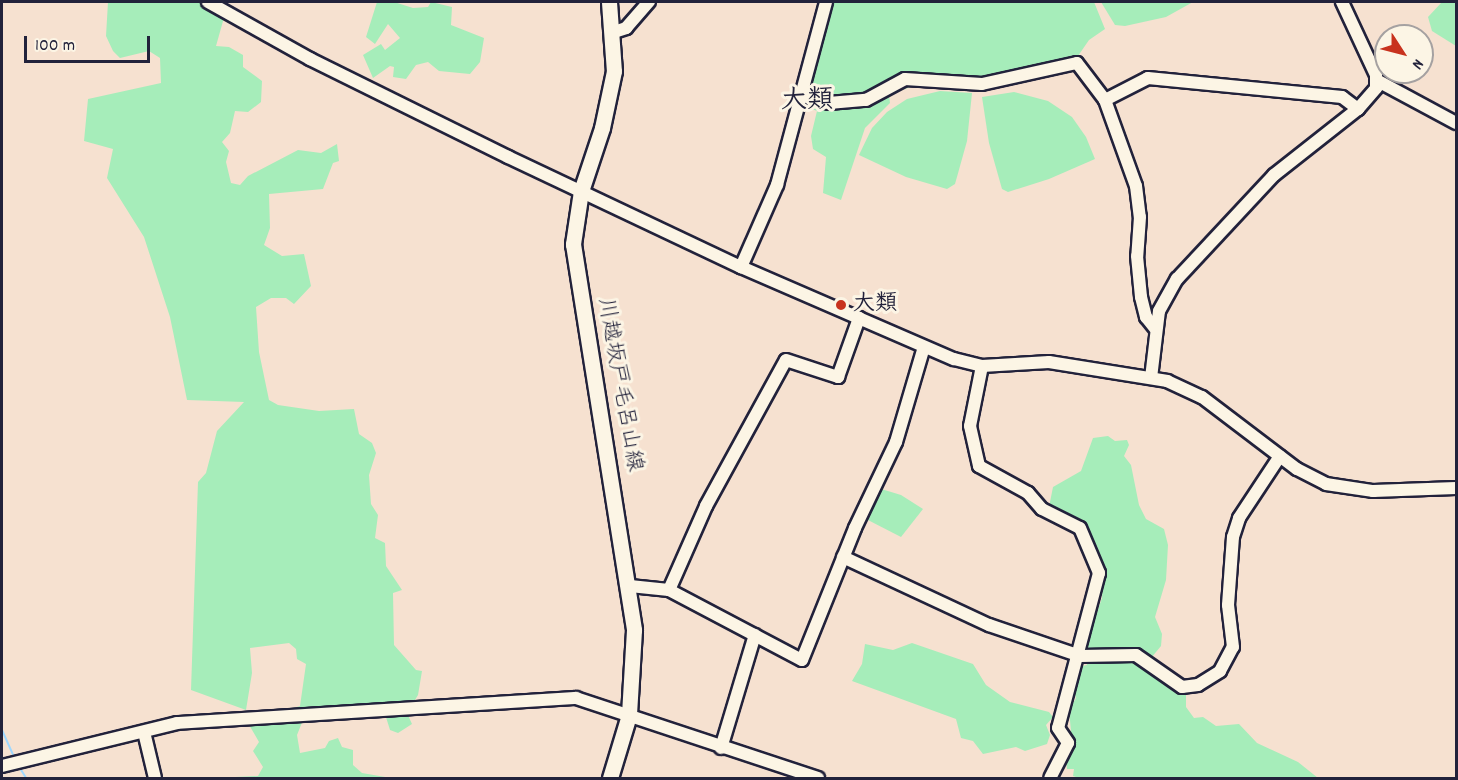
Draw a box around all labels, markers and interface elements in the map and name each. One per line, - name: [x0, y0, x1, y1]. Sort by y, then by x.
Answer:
- scale bar: [27, 24, 153, 62]
- north arrow: [1374, 24, 1434, 84]
- text: 100 m: [35, 34, 75, 59]
- text: N: [1406, 54, 1429, 74]
- district label: 大類: [781, 86, 833, 118]
- place label: 大類: [853, 292, 897, 318]
- street label: 川越坂戸毛呂山線: [591, 296, 647, 474]
- marker: 大類: [834, 298, 848, 312]

